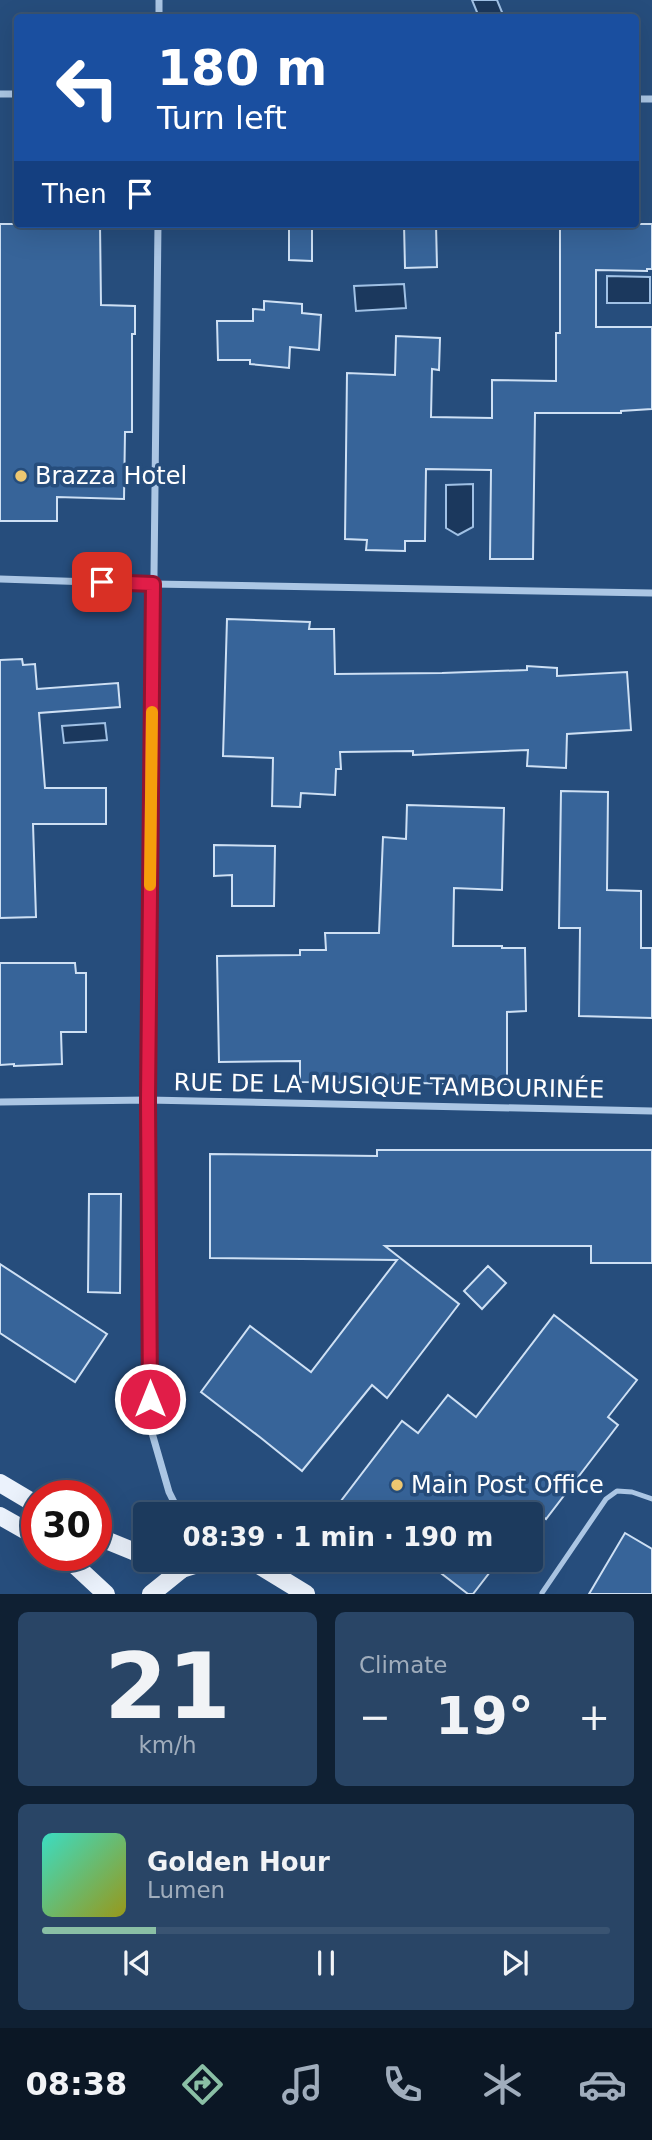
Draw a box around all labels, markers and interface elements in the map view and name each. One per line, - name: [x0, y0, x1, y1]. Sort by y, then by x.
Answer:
- text: 180 m: [157, 40, 327, 97]
- icon: left: [42, 42, 133, 133]
- text: Turn left: [157, 99, 287, 137]
- icon: arrive: [121, 175, 159, 213]
- text: Then: [42, 179, 107, 209]
- place label: Brazza Hotel: [35, 462, 187, 490]
- marker: Brazza Hotel: [13, 468, 29, 484]
- pin: [72, 552, 132, 612]
- icon: arrive: [83, 563, 121, 601]
- street label: RUE DE LA MUSIQUE TAMBOURINÉE: [173, 1067, 605, 1104]
- position arrow: [113, 1362, 187, 1436]
- place label: Main Post Office: [411, 1471, 604, 1499]
- marker: Main Post Office: [389, 1477, 405, 1493]
- speed limit sign: 30: [21, 1480, 112, 1571]
- text: 08:39 · 1 min · 190 m: [183, 1522, 493, 1552]
- text: 21: [104, 1634, 231, 1739]
- text: Climate: [359, 1652, 448, 1678]
- text: 19°: [435, 1686, 534, 1746]
- text: −: [359, 1695, 391, 1739]
- text: +: [578, 1695, 610, 1739]
- text: km/h: [138, 1732, 197, 1758]
- text: Golden Hour: [147, 1847, 330, 1877]
- text: Lumen: [147, 1877, 225, 1903]
- icon: previous: [118, 1944, 156, 1982]
- icon: pause: [307, 1944, 345, 1982]
- icon: next: [496, 1944, 534, 1982]
- icon: directions: [178, 2060, 227, 2109]
- icon: music: [278, 2060, 327, 2109]
- icon: phone: [378, 2060, 427, 2109]
- icon: climate: [478, 2060, 527, 2109]
- icon: car: [578, 2060, 627, 2109]
- text: 08:38: [25, 2065, 127, 2103]

